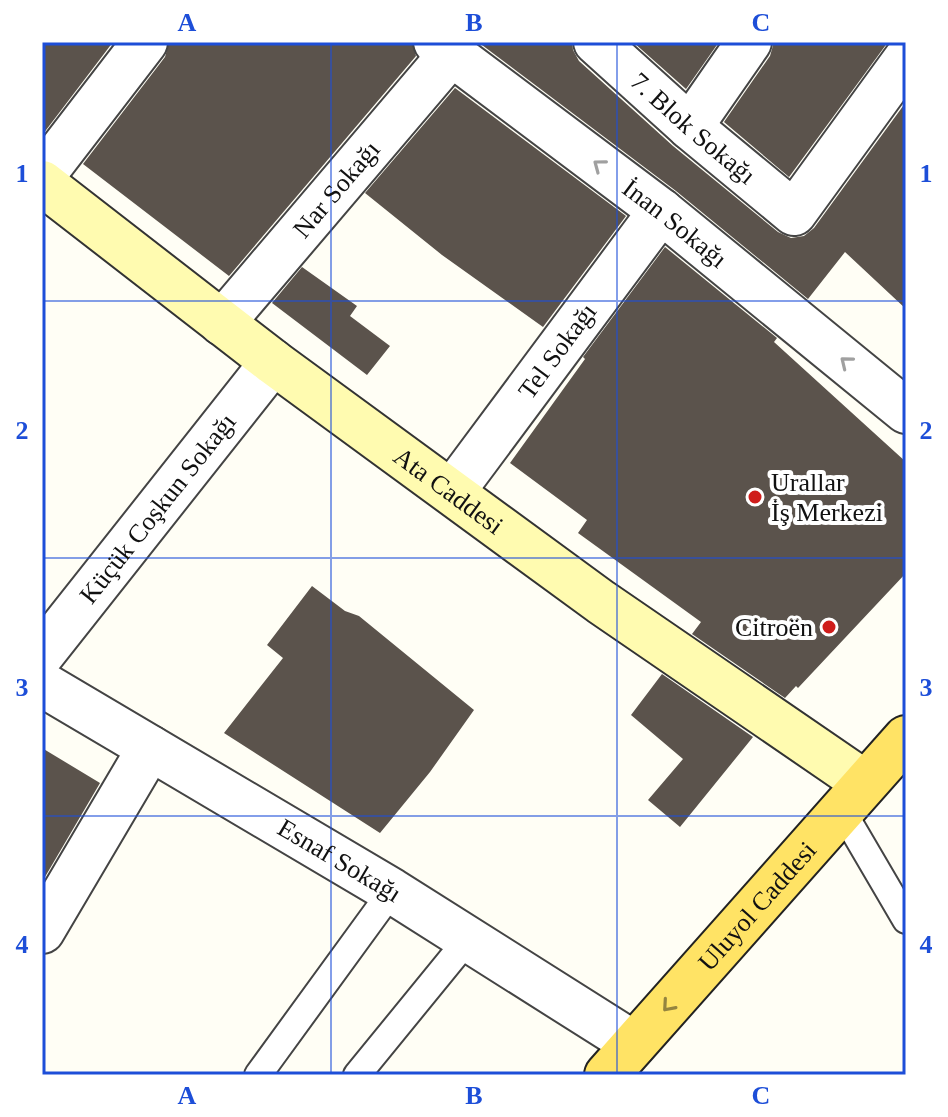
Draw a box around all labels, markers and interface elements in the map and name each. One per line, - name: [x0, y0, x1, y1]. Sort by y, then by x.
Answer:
- text: A: [178, 8, 197, 37]
- text: B: [465, 8, 483, 37]
- text: C: [752, 8, 770, 37]
- street label: 7. Blok Sokağı: [625, 67, 761, 190]
- street label: Nar Sokağı: [287, 135, 386, 244]
- text: 1: [16, 159, 29, 188]
- text: 1: [920, 159, 933, 188]
- one-way arrow: [593, 160, 608, 174]
- street label: İnan Sokağı: [617, 173, 733, 274]
- street label: Tel Sokağı: [512, 298, 602, 405]
- one-way arrow: [840, 357, 855, 372]
- street label: Küçük Coşkun Sokağı: [74, 408, 242, 609]
- text: 2: [16, 416, 29, 445]
- text: 2: [920, 416, 933, 445]
- street label: Ata Caddesi: [388, 442, 509, 540]
- place label: Urallar İş Merkezi: [771, 468, 883, 527]
- marker: Urallar İş Merkezi: [746, 488, 764, 506]
- place label: Citroën: [735, 613, 813, 642]
- marker: Citroën: [820, 618, 838, 636]
- text: 3: [16, 673, 29, 702]
- text: 3: [920, 673, 933, 702]
- street label: Esnaf Sokağı: [273, 813, 407, 908]
- street label: Uluyol Caddesi: [693, 836, 822, 977]
- text: 4: [16, 930, 29, 959]
- text: 4: [920, 930, 933, 959]
- one-way arrow: [663, 996, 678, 1011]
- text: A: [178, 1081, 197, 1110]
- text: B: [465, 1081, 483, 1110]
- text: C: [752, 1081, 770, 1110]

